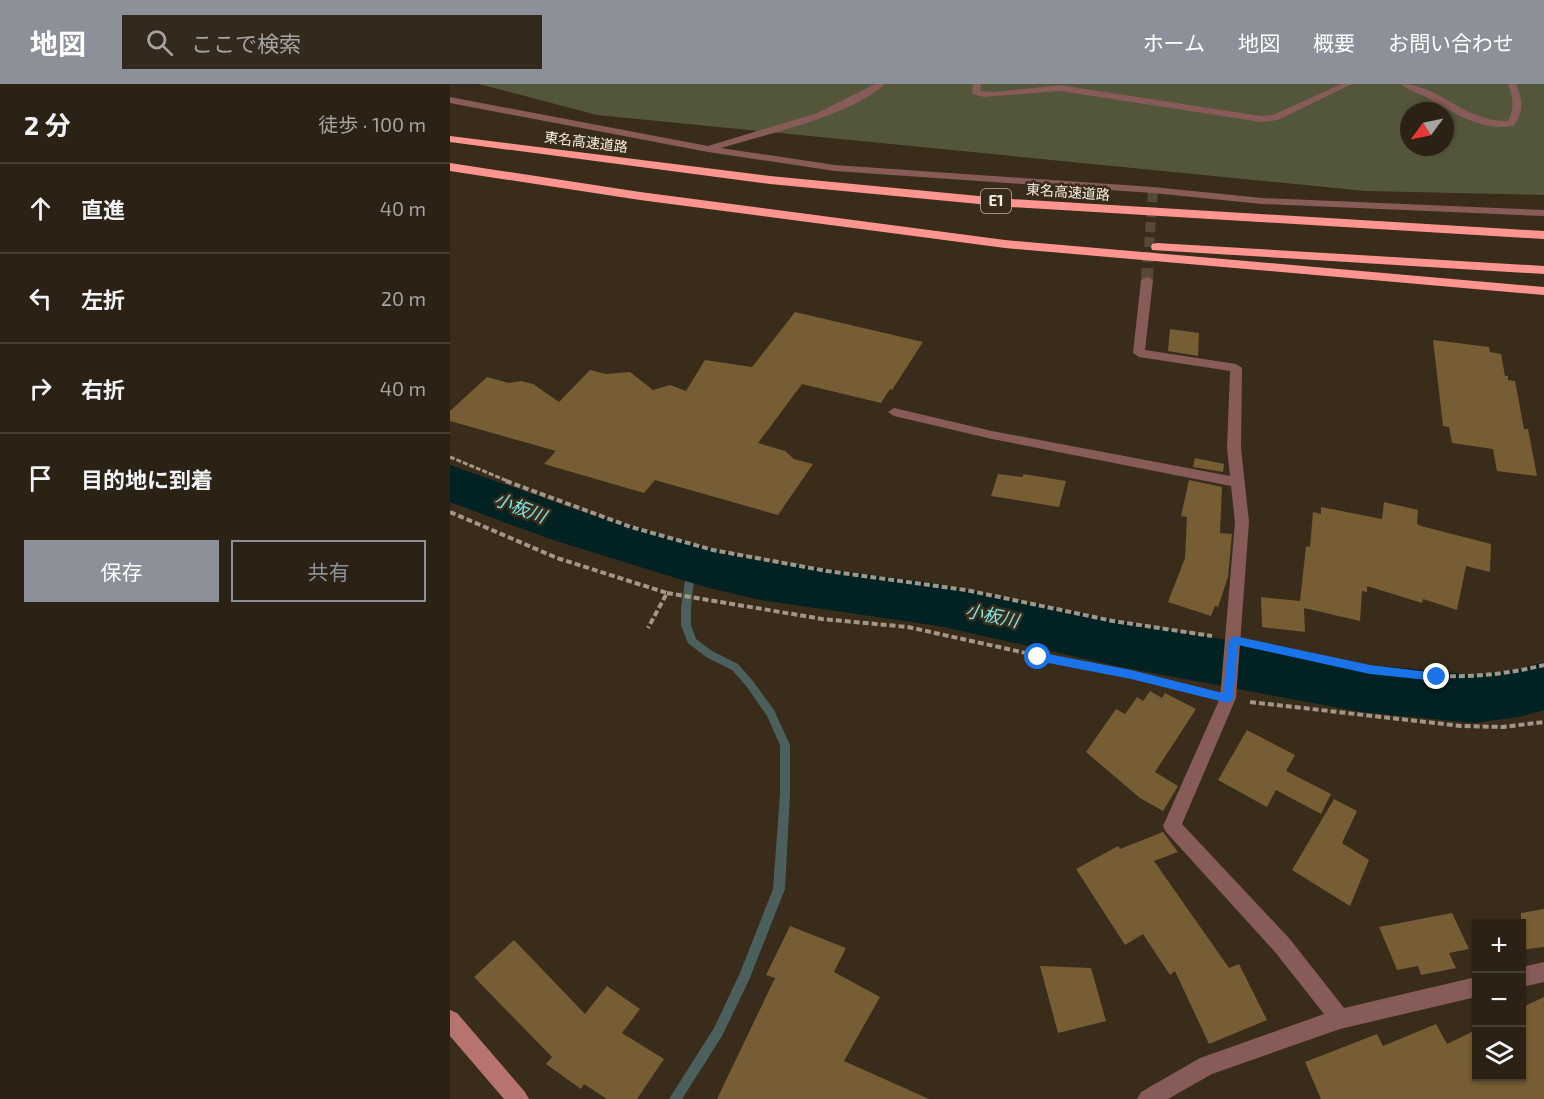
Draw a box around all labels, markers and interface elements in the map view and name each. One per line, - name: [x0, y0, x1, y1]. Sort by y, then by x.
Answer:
- search box: [122, 15, 542, 69]
- text: 地図: [30, 26, 86, 60]
- icon: search: [143, 26, 176, 59]
- text: ここで検索: [191, 30, 301, 56]
- text: ホーム: [1143, 30, 1205, 55]
- text: 地図: [1238, 30, 1280, 55]
- text: 概要: [1313, 30, 1355, 55]
- text: お問い合わせ: [1388, 30, 1514, 55]
- north arrow: [1400, 102, 1454, 156]
- text: 2 分: [24, 109, 71, 140]
- text: 徒歩 · 100 m: [318, 112, 426, 136]
- street label: 東名高速道路: [543, 128, 629, 155]
- street label: 東名高速道路: [1026, 180, 1111, 203]
- road number: E1: [981, 189, 1011, 213]
- icon: ahead: [24, 192, 57, 225]
- text: 直進: [81, 196, 125, 222]
- text: 40 m: [380, 196, 426, 220]
- icon: left: [24, 282, 57, 315]
- text: 左折: [81, 286, 125, 312]
- text: 20 m: [381, 286, 426, 310]
- icon: right: [24, 372, 57, 405]
- text: 右折: [81, 376, 125, 402]
- text: 40 m: [380, 376, 426, 400]
- icon: arrive: [24, 462, 57, 495]
- text: 目的地に到着: [81, 466, 213, 492]
- water label: 小板川: [491, 487, 551, 528]
- button: 保存: [24, 540, 219, 602]
- button: 共有: [231, 540, 426, 602]
- water label: 小板川: [964, 599, 1023, 632]
- route start: [1024, 643, 1050, 669]
- route end: [1423, 663, 1449, 689]
- map controls: [1472, 919, 1526, 1081]
- button: +: [1472, 919, 1526, 973]
- button: −: [1472, 973, 1526, 1027]
- button: layers: [1472, 1027, 1526, 1081]

